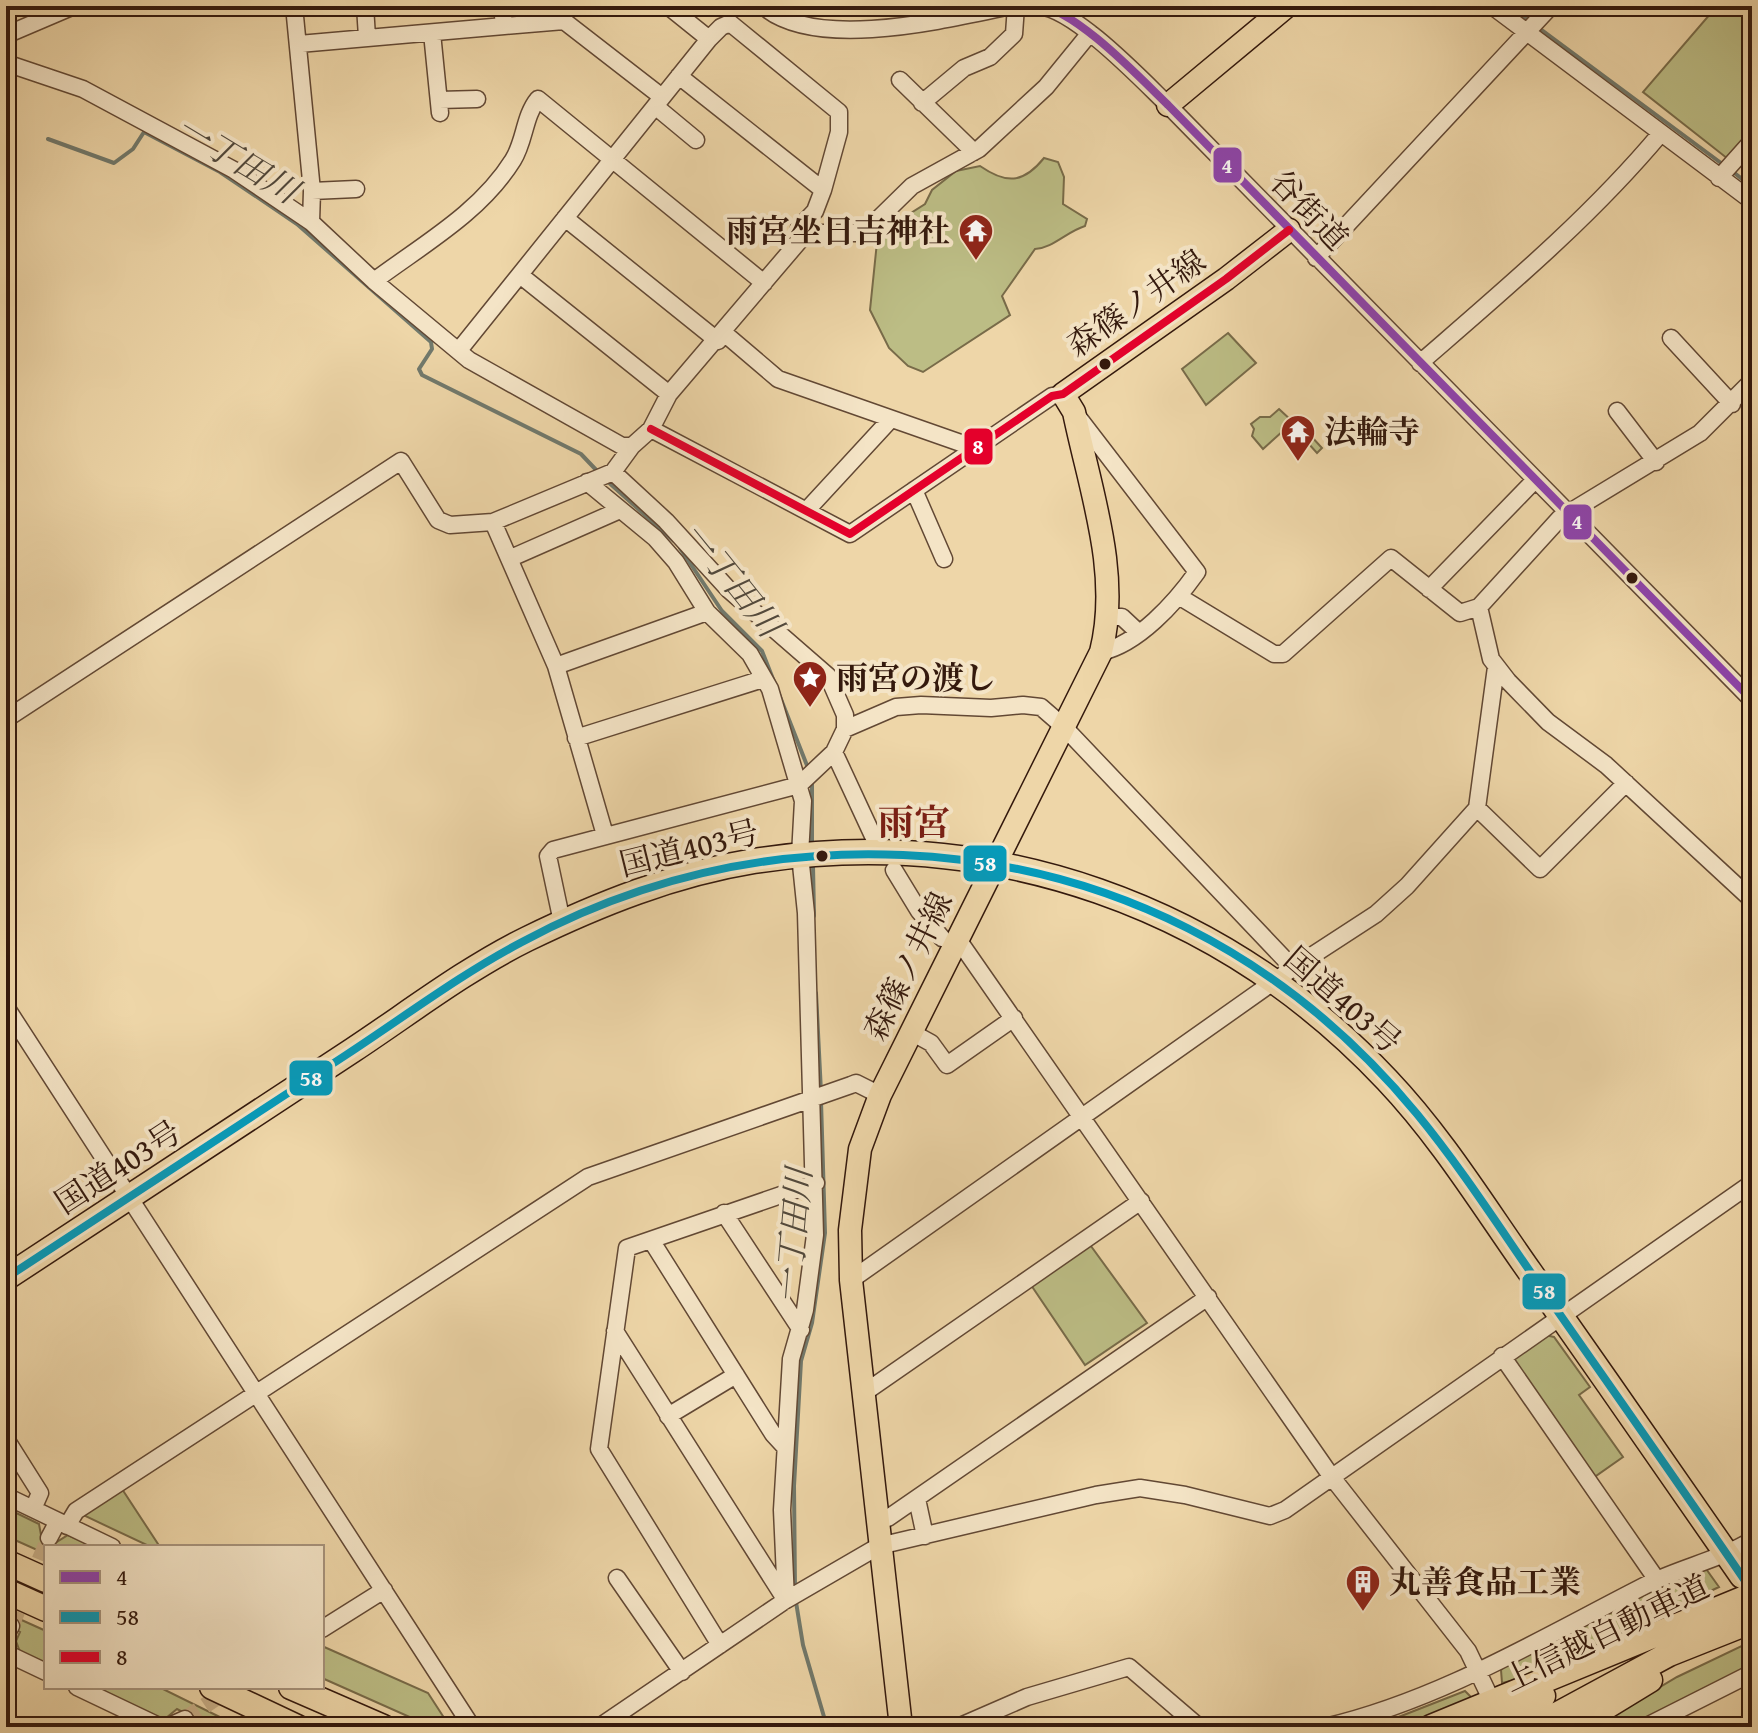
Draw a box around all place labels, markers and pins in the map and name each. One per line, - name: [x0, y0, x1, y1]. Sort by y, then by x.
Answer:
- place label: 雨宮坐日吉神社: [726, 207, 950, 254]
- temple icon: 雨宮坐日吉神社: [957, 212, 995, 262]
- unlabelled marker: [1097, 356, 1113, 372]
- place label: 法輪寺: [1324, 408, 1420, 455]
- temple icon: 法輪寺: [1279, 413, 1317, 463]
- unlabelled marker: [1624, 570, 1640, 586]
- place label: 雨宮の渡し: [836, 654, 996, 701]
- place icon: 雨宮の渡し: [791, 659, 829, 709]
- unlabelled marker: [814, 848, 830, 864]
- place label: 丸善食品工業: [1389, 1558, 1581, 1605]
- building icon: 丸善食品工業: [1344, 1563, 1382, 1613]

